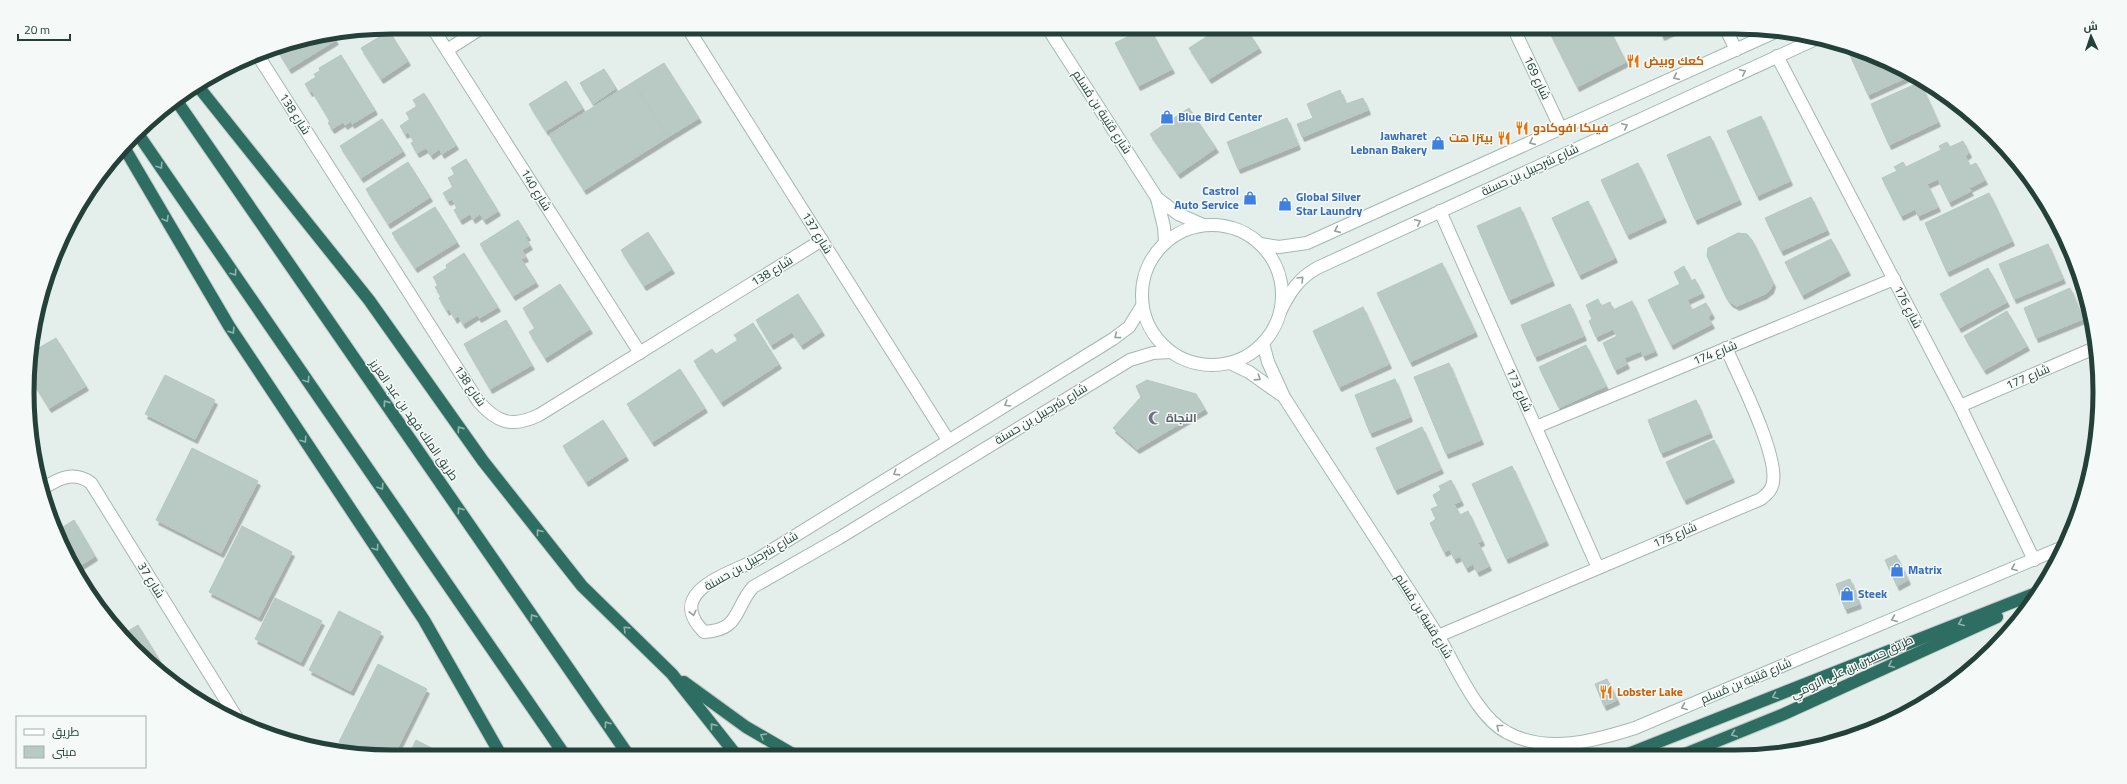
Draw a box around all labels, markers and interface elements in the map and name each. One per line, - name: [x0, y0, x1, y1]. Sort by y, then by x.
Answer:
- scale bar: [18, 16, 70, 42]
- north arrow: [2071, 16, 2111, 56]
- text: ش: [2083, 18, 2098, 34]
- text: 20 m: [24, 20, 50, 39]
- place label: كعك وبيض: [1644, 51, 1704, 70]
- street label: شارع 169: [1519, 53, 1556, 103]
- restaurant icon: كعك وبيض: [1625, 53, 1641, 69]
- street label: شارع قتيبة بن مُسلم: [1068, 66, 1137, 158]
- one-way arrow: [1738, 69, 1746, 77]
- one-way arrow: [1672, 72, 1680, 80]
- street label: شارع 138: [275, 89, 316, 138]
- place label: Blue Bird Center: [1178, 107, 1263, 126]
- shop icon: Blue Bird Center: [1159, 109, 1175, 125]
- place label: فيلكا افوكادو: [1533, 118, 1609, 137]
- restaurant icon: فيلكا افوكادو: [1514, 120, 1530, 136]
- one-way arrow: [1620, 123, 1628, 131]
- place label: Jawharet Lebnan Bakery: [1351, 126, 1428, 159]
- place label: بيتزا هت: [1449, 128, 1493, 147]
- restaurant icon: بيتزا هت: [1496, 130, 1512, 146]
- shop icon: Jawharet Lebnan Bakery: [1430, 135, 1446, 151]
- one-way arrow: [1528, 137, 1536, 145]
- street label: شارع شرحبيل بن حسنة: [1478, 139, 1582, 200]
- one-way arrow: [155, 162, 163, 169]
- street label: شارع 140: [516, 165, 557, 214]
- place label: Castrol Auto Service: [1174, 181, 1239, 214]
- place label: Global Silver Star Laundry: [1296, 187, 1362, 220]
- shop icon: Castrol Auto Service: [1242, 190, 1258, 206]
- shop icon: Global Silver Star Laundry: [1277, 196, 1293, 212]
- street label: شارع 137: [797, 208, 838, 257]
- one-way arrow: [162, 215, 169, 222]
- one-way arrow: [1413, 219, 1421, 227]
- one-way arrow: [1333, 225, 1341, 233]
- street label: شارع 138: [747, 250, 796, 291]
- one-way arrow: [229, 269, 237, 276]
- one-way arrow: [1297, 276, 1304, 284]
- street label: شارع 176: [1889, 282, 1928, 332]
- one-way arrow: [227, 327, 235, 334]
- one-way arrow: [1115, 331, 1122, 338]
- street label: شارع 174: [1690, 335, 1740, 370]
- street label: طريق الملك فهد بن عبد العزيز: [365, 354, 464, 484]
- street label: شارع 177: [2003, 359, 2053, 394]
- street label: شارع 138: [450, 361, 491, 410]
- street label: شارع 173: [1501, 365, 1538, 415]
- one-way arrow: [1254, 373, 1261, 381]
- one-way arrow: [302, 376, 310, 383]
- street label: شارع شرحبيل بن حسنة: [991, 378, 1091, 449]
- one-way arrow: [1004, 399, 1011, 407]
- one-way arrow: [384, 401, 391, 408]
- place label: النجاة: [1166, 408, 1197, 427]
- mosque icon: النجاة: [1147, 410, 1163, 426]
- one-way arrow: [457, 426, 465, 433]
- one-way arrow: [299, 435, 306, 442]
- one-way arrow: [893, 468, 900, 475]
- one-way arrow: [376, 483, 383, 490]
- one-way arrow: [458, 508, 465, 515]
- street label: شارع 175: [1650, 517, 1700, 552]
- street label: شارع شرحبيل بن حسنة: [700, 526, 801, 595]
- one-way arrow: [537, 530, 544, 537]
- one-way arrow: [371, 544, 379, 551]
- street label: شارع 37: [133, 558, 170, 602]
- place label: Matrix: [1908, 560, 1942, 579]
- shop icon: Matrix: [1889, 562, 1905, 578]
- one-way arrow: [2011, 563, 2019, 571]
- street label: شارع قتيبة بن مُسلم: [1391, 569, 1458, 662]
- place label: Steek: [1858, 584, 1888, 603]
- shop icon: Steek: [1839, 586, 1855, 602]
- one-way arrow: [688, 610, 696, 617]
- one-way arrow: [1891, 614, 1898, 622]
- one-way arrow: [531, 615, 538, 622]
- one-way arrow: [1957, 618, 1964, 626]
- one-way arrow: [623, 626, 631, 634]
- street label: طريق حسين بن علي الرومي: [1787, 630, 1917, 704]
- street label: شارع قتيبة بن مُسلم: [1697, 653, 1794, 708]
- one-way arrow: [1888, 660, 1896, 668]
- place label: Lobster Lake: [1617, 682, 1683, 701]
- restaurant icon: Lobster Lake: [1598, 684, 1614, 700]
- one-way arrow: [1771, 692, 1778, 700]
- one-way arrow: [1681, 703, 1688, 711]
- legend: [16, 716, 146, 768]
- text: طريق: [52, 722, 80, 741]
- one-way arrow: [605, 722, 612, 729]
- one-way arrow: [710, 723, 717, 730]
- one-way arrow: [1496, 724, 1504, 731]
- one-way arrow: [1730, 730, 1737, 738]
- one-way arrow: [760, 734, 767, 741]
- text: مبنى: [52, 742, 77, 761]

